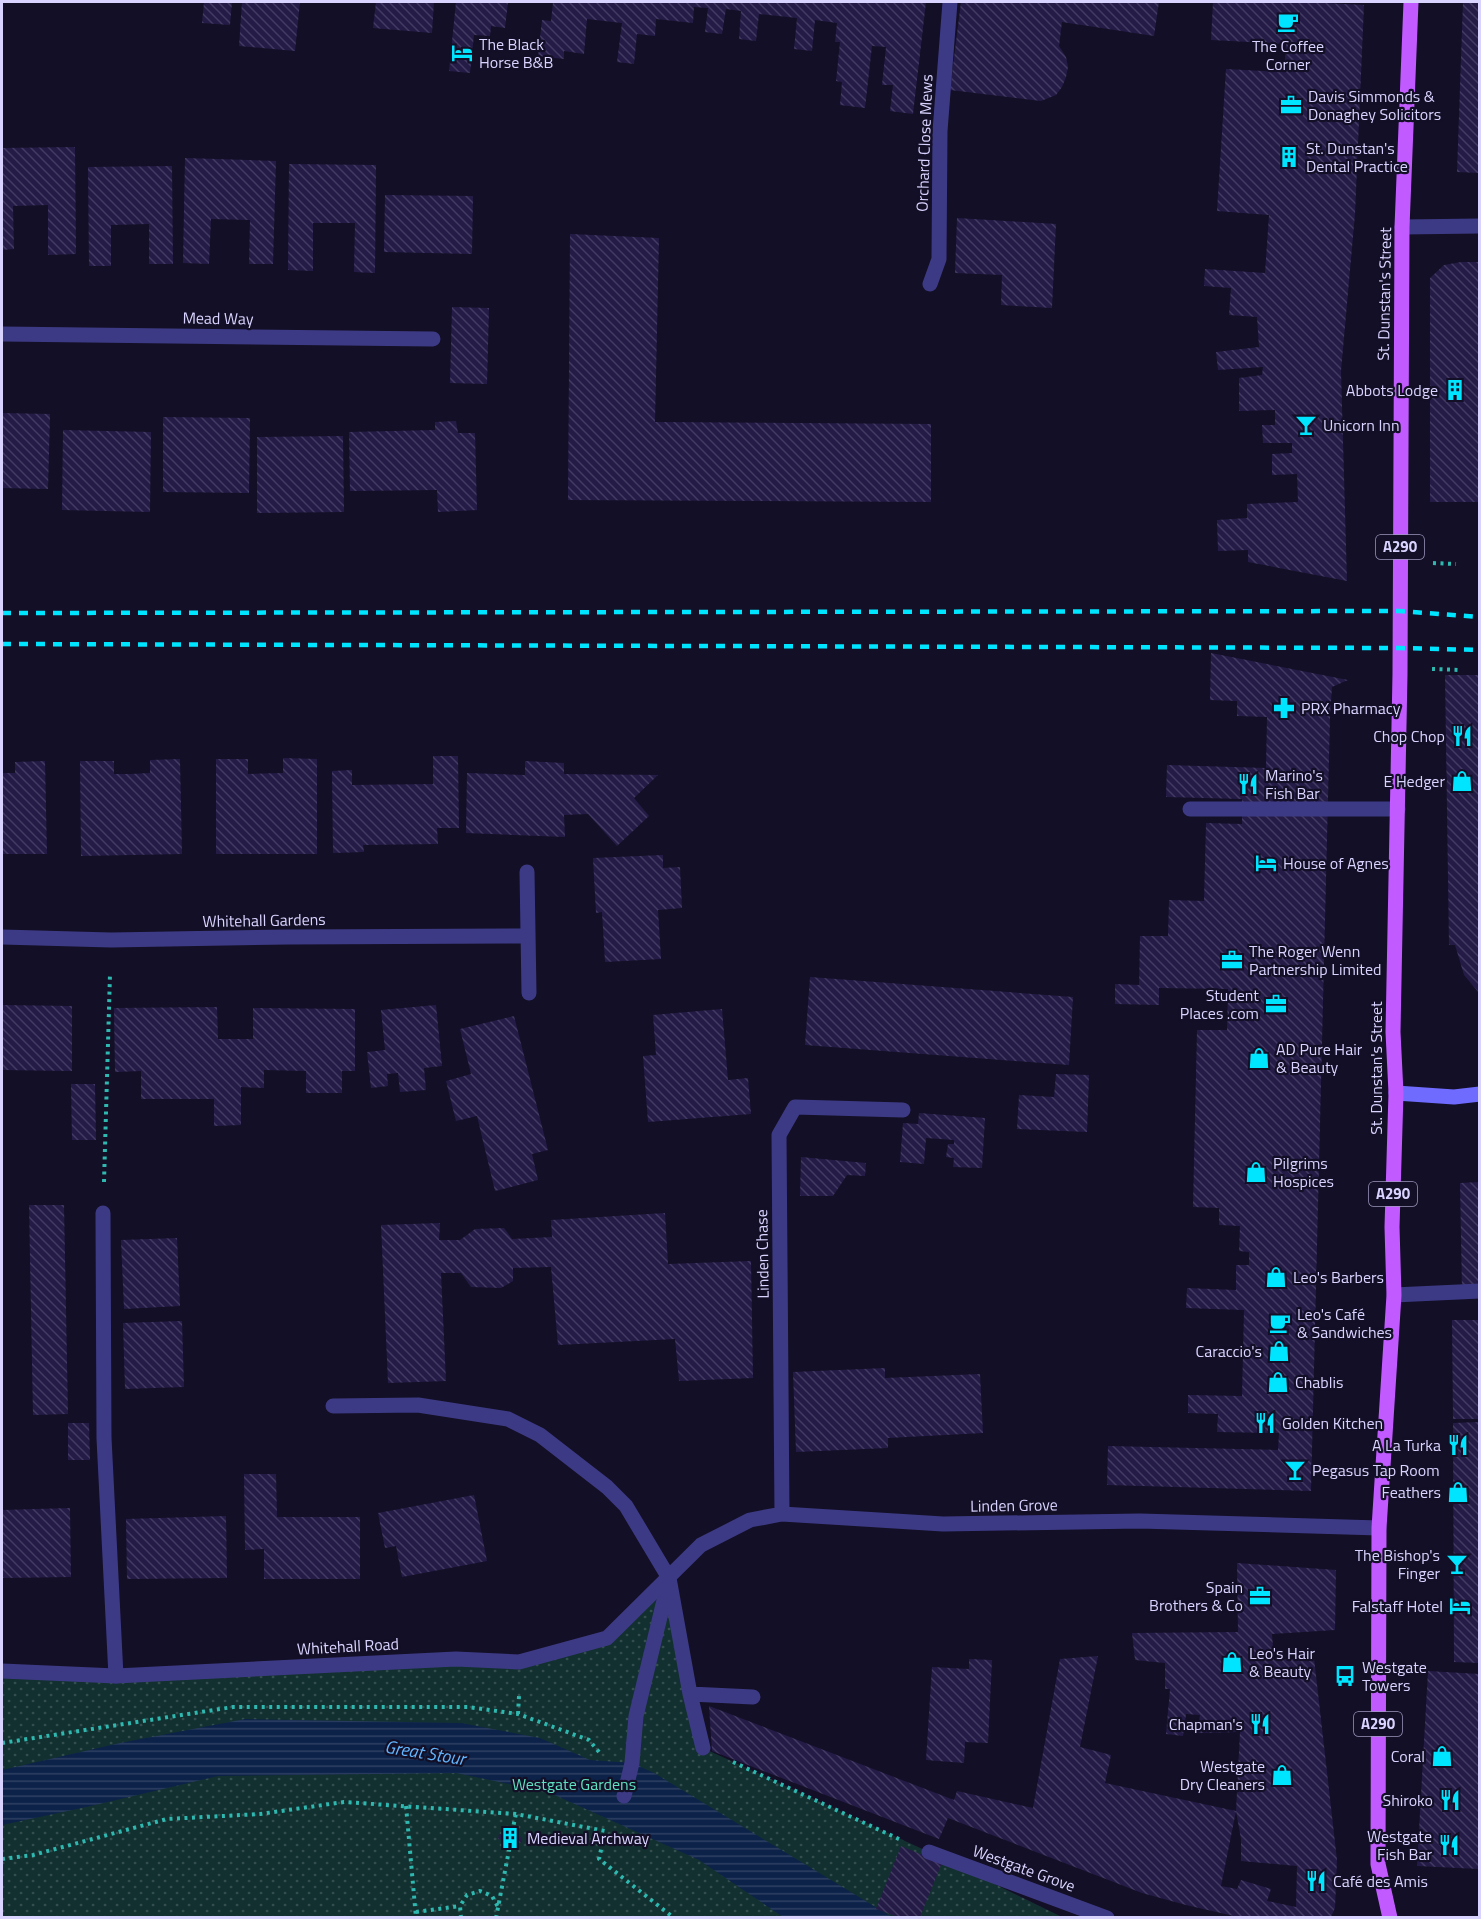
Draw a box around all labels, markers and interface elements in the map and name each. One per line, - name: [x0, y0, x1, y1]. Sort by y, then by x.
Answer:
- cafe icon: The Coffee Corner: [1276, 10, 1300, 34]
- place label: The Black Horse B&B: [479, 32, 554, 74]
- place label: The Coffee Corner: [1252, 34, 1324, 76]
- hotel icon: The Black Horse B&B: [450, 41, 474, 65]
- street label: Orchard Close Mews: [910, 74, 938, 212]
- place label: Davis Simmonds & Donaghey Solicitors: [1308, 84, 1441, 126]
- office icon: Davis Simmonds & Donaghey Solicitors: [1279, 93, 1303, 117]
- place label: St. Dunstan's Dental Practice: [1306, 136, 1408, 178]
- building icon: St. Dunstan's Dental Practice: [1277, 145, 1301, 169]
- street label: St. Dunstan's Street: [1371, 227, 1397, 361]
- street label: Mead Way: [182, 305, 254, 331]
- place label: Abbots Lodge: [1346, 378, 1438, 402]
- building icon: Abbots Lodge: [1443, 378, 1467, 402]
- bar icon: Unicorn Inn: [1294, 413, 1318, 437]
- place label: Unicorn Inn: [1323, 413, 1400, 437]
- road number: A290: [1376, 535, 1424, 559]
- pharmacy icon: PRX Pharmacy: [1272, 696, 1296, 720]
- place label: PRX Pharmacy: [1301, 696, 1401, 720]
- place label: Chop Chop: [1373, 724, 1445, 748]
- restaurant icon: Chop Chop: [1450, 724, 1474, 748]
- place label: Marino's Fish Bar: [1265, 763, 1323, 805]
- place label: E Hedger: [1384, 769, 1445, 793]
- shop icon: E Hedger: [1450, 769, 1474, 793]
- restaurant icon: Marino's Fish Bar: [1236, 772, 1260, 796]
- hotel icon: House of Agnes: [1254, 851, 1278, 875]
- place label: House of Agnes: [1283, 851, 1389, 875]
- street label: Whitehall Gardens: [202, 907, 326, 933]
- place label: The Roger Wenn Partnership Limited: [1249, 939, 1381, 981]
- office icon: The Roger Wenn Partnership Limited: [1220, 948, 1244, 972]
- place label: Student Places .com: [1180, 983, 1259, 1025]
- office icon: Student Places .com: [1264, 992, 1288, 1016]
- street label: St. Dunstan's Street: [1364, 1001, 1388, 1135]
- place label: AD Pure Hair & Beauty: [1276, 1037, 1363, 1079]
- shop icon: AD Pure Hair & Beauty: [1247, 1046, 1271, 1070]
- place label: Pilgrims Hospices: [1273, 1151, 1334, 1193]
- shop icon: Pilgrims Hospices: [1244, 1160, 1268, 1184]
- road number: A290: [1369, 1182, 1417, 1206]
- street label: Linden Chase: [749, 1209, 775, 1299]
- shop icon: Leo's Barbers: [1264, 1265, 1288, 1289]
- place label: Leo's Barbers: [1293, 1265, 1384, 1289]
- place label: Leo's Café & Sandwiches: [1297, 1302, 1392, 1344]
- cafe icon: Leo's Café & Sandwiches: [1268, 1311, 1292, 1335]
- place label: Caraccio's: [1195, 1339, 1262, 1363]
- shop icon: Caraccio's: [1267, 1339, 1291, 1363]
- shop icon: Chablis: [1266, 1370, 1290, 1394]
- place label: Chablis: [1295, 1370, 1343, 1394]
- restaurant icon: Golden Kitchen: [1253, 1411, 1277, 1435]
- place label: Golden Kitchen: [1282, 1411, 1383, 1435]
- place label: A La Turka: [1372, 1433, 1441, 1457]
- restaurant icon: A La Turka: [1446, 1433, 1470, 1457]
- bar icon: Pegasus Tap Room: [1283, 1458, 1307, 1482]
- place label: Pegasus Tap Room: [1312, 1458, 1440, 1482]
- place label: Feathers: [1382, 1480, 1441, 1504]
- shop icon: Feathers: [1446, 1480, 1470, 1504]
- street label: Linden Grove: [970, 1492, 1058, 1518]
- place label: The Bishop's Finger: [1355, 1543, 1440, 1585]
- bar icon: The Bishop's Finger: [1445, 1552, 1469, 1576]
- place label: Spain Brothers & Co: [1149, 1575, 1243, 1617]
- office icon: Spain Brothers & Co: [1248, 1584, 1272, 1608]
- place label: Falstaff Hotel: [1352, 1594, 1443, 1618]
- hotel icon: Falstaff Hotel: [1448, 1594, 1472, 1618]
- street label: Whitehall Road: [296, 1631, 400, 1661]
- place label: Leo's Hair & Beauty: [1249, 1641, 1315, 1683]
- shop icon: Leo's Hair & Beauty: [1220, 1650, 1244, 1674]
- place label: Westgate Towers: [1362, 1655, 1427, 1697]
- bus stop icon: Westgate Towers: [1333, 1664, 1357, 1688]
- place label: Chapman's: [1169, 1712, 1243, 1736]
- restaurant icon: Chapman's: [1248, 1712, 1272, 1736]
- road number: A290: [1354, 1712, 1402, 1736]
- water label: Great Stour: [383, 1733, 469, 1773]
- place label: Coral: [1391, 1744, 1425, 1768]
- shop icon: Coral: [1430, 1744, 1454, 1768]
- place label: Westgate Dry Cleaners: [1180, 1754, 1265, 1796]
- shop icon: Westgate Dry Cleaners: [1270, 1763, 1294, 1787]
- park label: Westgate Gardens: [512, 1772, 636, 1796]
- place label: Shiroko: [1383, 1788, 1433, 1812]
- restaurant icon: Shiroko: [1438, 1788, 1462, 1812]
- place label: Westgate Fish Bar: [1367, 1824, 1432, 1866]
- building icon: Medieval Archway: [498, 1826, 522, 1850]
- place label: Medieval Archway: [527, 1826, 650, 1850]
- restaurant icon: Westgate Fish Bar: [1437, 1833, 1461, 1857]
- street label: Westgate Grove: [969, 1838, 1079, 1898]
- restaurant icon: Café des Amis: [1304, 1869, 1328, 1893]
- place label: Café des Amis: [1333, 1869, 1428, 1893]

